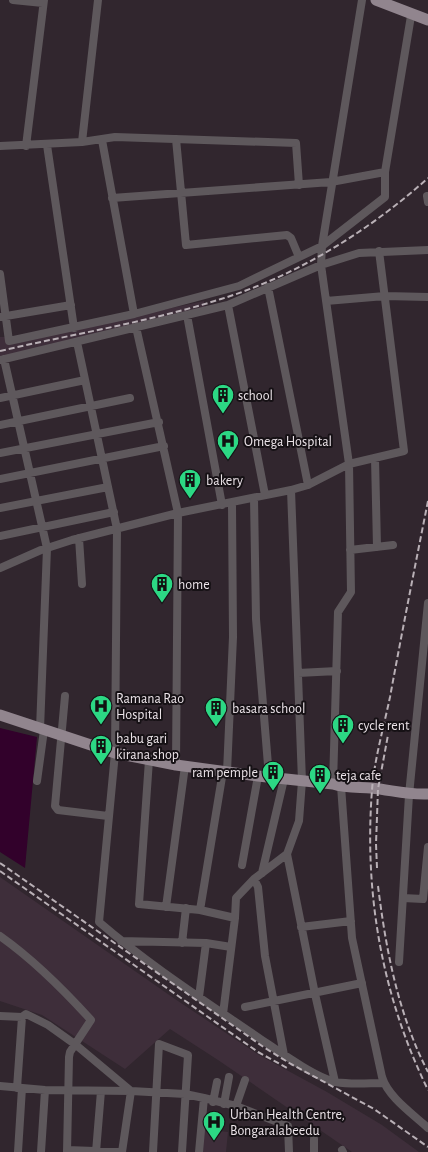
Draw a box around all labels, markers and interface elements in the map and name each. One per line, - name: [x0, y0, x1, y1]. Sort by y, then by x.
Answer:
- building icon: school: [210, 382, 236, 415]
- place label: school: [238, 389, 273, 403]
- hospital icon: Omega Hospital: [215, 428, 241, 461]
- place label: Omega Hospital: [244, 435, 332, 449]
- building icon: bakery: [177, 467, 203, 500]
- place label: bakery: [206, 474, 243, 488]
- building icon: home: [149, 571, 175, 604]
- place label: home: [178, 578, 210, 592]
- place label: Ramana Rao Hospital: [116, 692, 184, 722]
- hospital icon: Ramana Rao Hospital: [88, 693, 114, 726]
- building icon: basara school: [203, 695, 229, 728]
- place label: basara school: [232, 702, 305, 716]
- building icon: cycle rent: [330, 712, 356, 745]
- place label: cycle rent: [358, 719, 410, 733]
- place label: babu gari kirana shop: [116, 732, 179, 762]
- building icon: babu gari kirana shop: [88, 733, 114, 766]
- building icon: ram pemple: [260, 759, 286, 792]
- building icon: teja cafe: [307, 762, 333, 795]
- place label: ram pemple: [192, 766, 258, 780]
- place label: teja cafe: [336, 769, 381, 783]
- place label: Urban Health Centre, Bongaralabeedu: [230, 1108, 345, 1138]
- hospital icon: Urban Health Centre, Bongaralabeedu: [201, 1109, 227, 1142]

